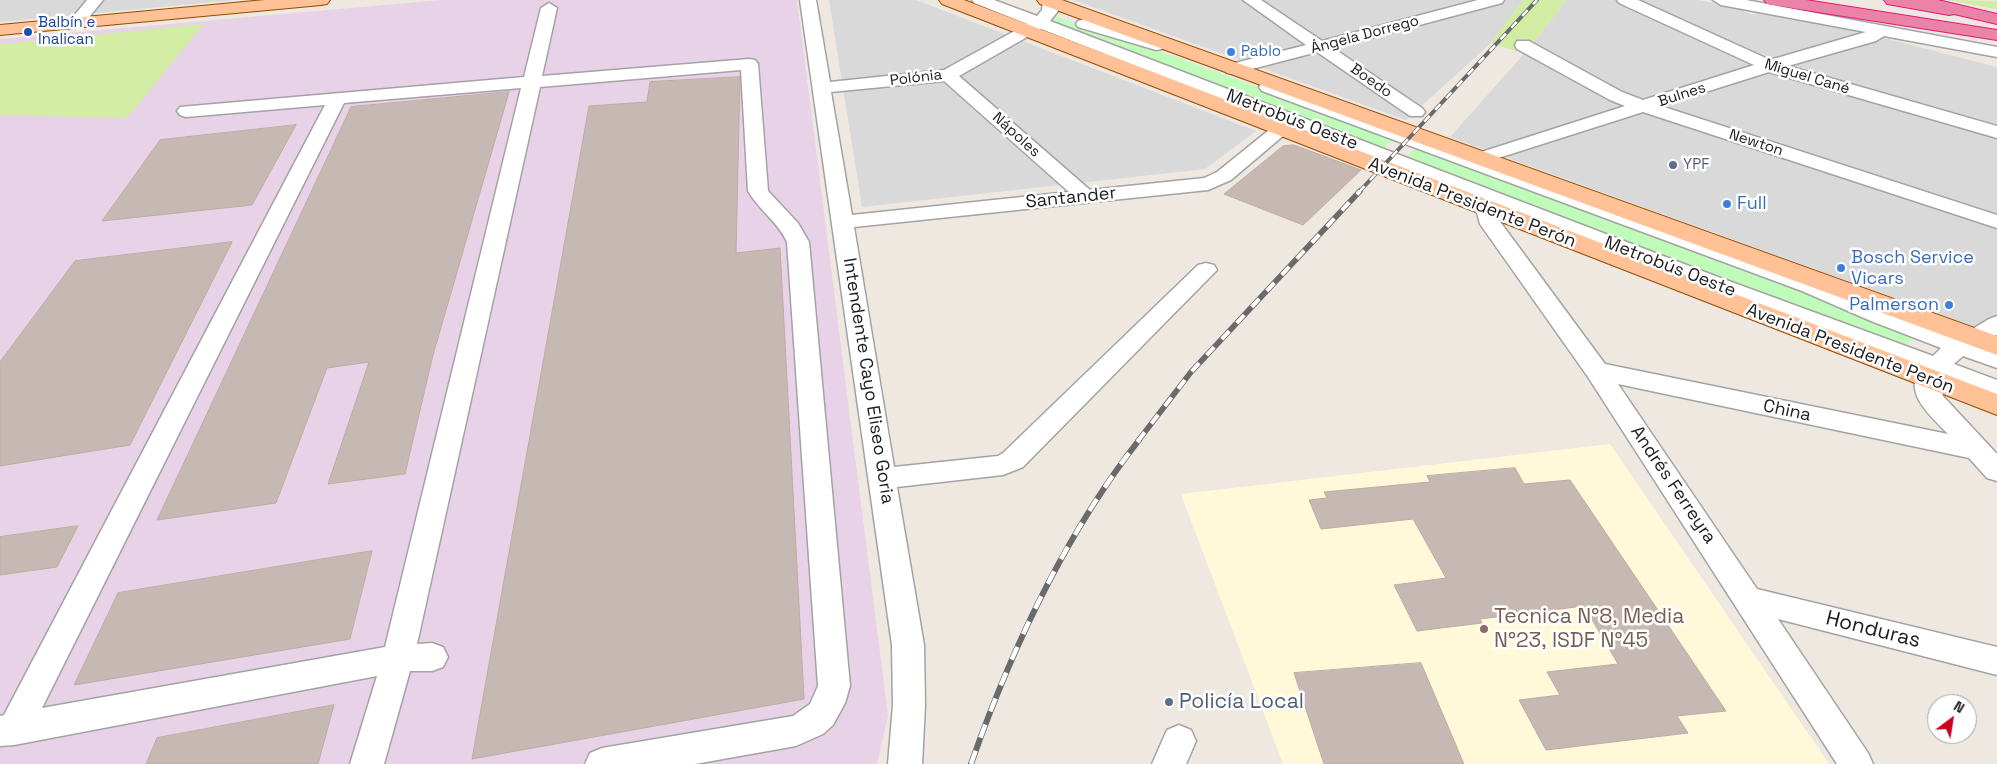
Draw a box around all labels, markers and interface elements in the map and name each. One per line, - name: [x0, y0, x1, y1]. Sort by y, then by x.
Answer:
- street label: Ángela Dorrego: [1309, 12, 1421, 58]
- place label: Balbín e Inalican: [38, 14, 95, 49]
- marker: Balbín e Inalican: [22, 26, 34, 38]
- place label: Pablo: [1241, 43, 1281, 61]
- marker: Pablo: [1225, 46, 1237, 58]
- street label: Miguel Cané: [1762, 55, 1852, 99]
- street label: Boedo: [1347, 60, 1395, 102]
- street label: Polónia: [889, 66, 943, 90]
- street label: Bulnes: [1656, 79, 1708, 111]
- street label: Metrobús Oeste: [1223, 85, 1361, 155]
- street label: Nápoles: [988, 109, 1044, 161]
- street label: Newton: [1727, 126, 1785, 160]
- street label: Avenida Presidente Perón: [1365, 153, 1579, 253]
- place label: YPF: [1683, 156, 1709, 174]
- marker: YPF: [1667, 159, 1679, 171]
- street label: Santander: [1025, 183, 1117, 213]
- place label: Full: [1737, 193, 1767, 215]
- marker: Full: [1721, 198, 1733, 210]
- street label: Metrobús Oeste: [1601, 232, 1739, 302]
- place label: Bosch Service Vicars: [1851, 247, 1974, 290]
- street label: Intendente Cayo Eliseo Goria: [838, 256, 898, 506]
- marker: Bosch Service Vicars: [1835, 262, 1847, 274]
- place label: Palmerson: [1849, 294, 1939, 316]
- street label: Avenida Presidente Perón: [1743, 299, 1957, 399]
- marker: Palmerson: [1943, 299, 1955, 311]
- street label: China: [1761, 395, 1813, 427]
- street label: Andrés Ferreyra: [1626, 422, 1720, 548]
- place label: Tecnica N°8, Media N°23, ISDF N°45: [1494, 604, 1684, 654]
- street label: Honduras: [1823, 606, 1923, 654]
- marker: Tecnica N°8, Media N°23, ISDF N°45: [1478, 623, 1490, 635]
- place label: Policía Local: [1179, 689, 1304, 715]
- north arrow: [1927, 694, 1977, 744]
- marker: Policía Local: [1163, 696, 1175, 708]
- text: N: [1951, 697, 1968, 717]

